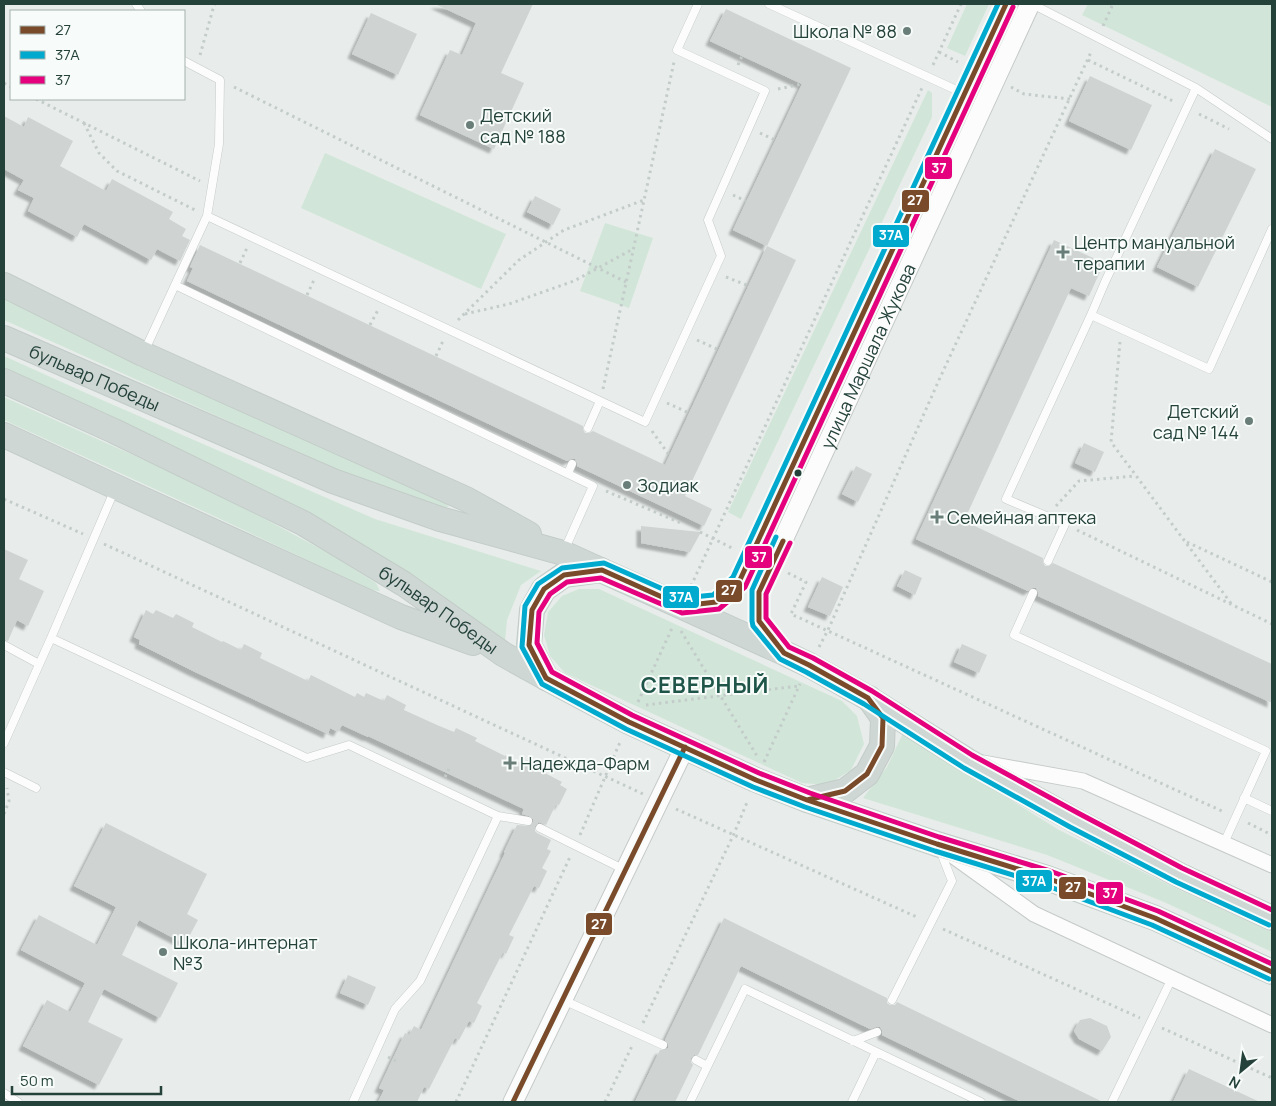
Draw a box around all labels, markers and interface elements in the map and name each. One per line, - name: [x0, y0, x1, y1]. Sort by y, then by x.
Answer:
- legend: [10, 10, 185, 100]
- text: 27: [55, 19, 71, 40]
- place label: Школа № 88: [793, 19, 897, 43]
- marker: Школа № 88: [901, 25, 913, 37]
- text: 37А: [55, 44, 80, 65]
- text: 37: [55, 69, 71, 90]
- place label: Детский сад № 188: [480, 103, 566, 148]
- marker: Детский сад № 188: [464, 119, 476, 131]
- line badge: 37: [924, 156, 953, 180]
- text: 37: [931, 158, 947, 177]
- line badge: 27: [901, 189, 930, 213]
- text: 27: [907, 190, 923, 209]
- line badge: 37А: [872, 224, 910, 248]
- text: 37А: [879, 225, 904, 244]
- place label: Центр мануальной терапии: [1074, 230, 1235, 275]
- marker: Центр мануальной терапии: [1056, 245, 1070, 259]
- street label: улица Маршала Жукова: [815, 259, 921, 453]
- street label: бульвар Победы: [26, 339, 164, 416]
- place label: Детский сад № 144: [1153, 399, 1239, 444]
- marker: Детский сад № 144: [1243, 415, 1255, 427]
- unlabelled marker: [793, 468, 803, 478]
- place label: Зодиак: [637, 473, 699, 497]
- marker: Зодиак: [621, 479, 633, 491]
- place label: Семейная аптека: [947, 505, 1096, 529]
- marker: Семейная аптека: [931, 511, 943, 523]
- line badge: 37: [744, 545, 773, 569]
- text: 37: [751, 547, 767, 566]
- street label: бульвар Победы: [375, 560, 503, 659]
- line badge: 27: [715, 579, 743, 603]
- text: 27: [721, 580, 737, 599]
- line badge: 37А: [662, 585, 700, 609]
- text: 37А: [669, 587, 694, 606]
- district label: СЕВЕРНЫЙ: [641, 670, 769, 700]
- place label: Надежда-Фарм: [520, 751, 650, 775]
- marker: Надежда-Фарм: [504, 757, 516, 769]
- line badge: 37А: [1015, 869, 1053, 893]
- text: 37А: [1022, 871, 1047, 890]
- line badge: 27: [1058, 876, 1087, 900]
- text: 27: [1065, 877, 1081, 896]
- line badge: 37: [1095, 881, 1124, 905]
- text: 37: [1102, 883, 1118, 902]
- line badge: 27: [585, 912, 613, 936]
- text: 27: [591, 914, 607, 933]
- place label: Школа-интернат №3: [173, 930, 318, 975]
- marker: Школа-интернат №3: [157, 946, 169, 958]
- north arrow: [1216, 1046, 1266, 1096]
- scale bar: [12, 1064, 161, 1096]
- text: 50 m: [20, 1070, 54, 1091]
- text: N: [1225, 1072, 1243, 1094]

